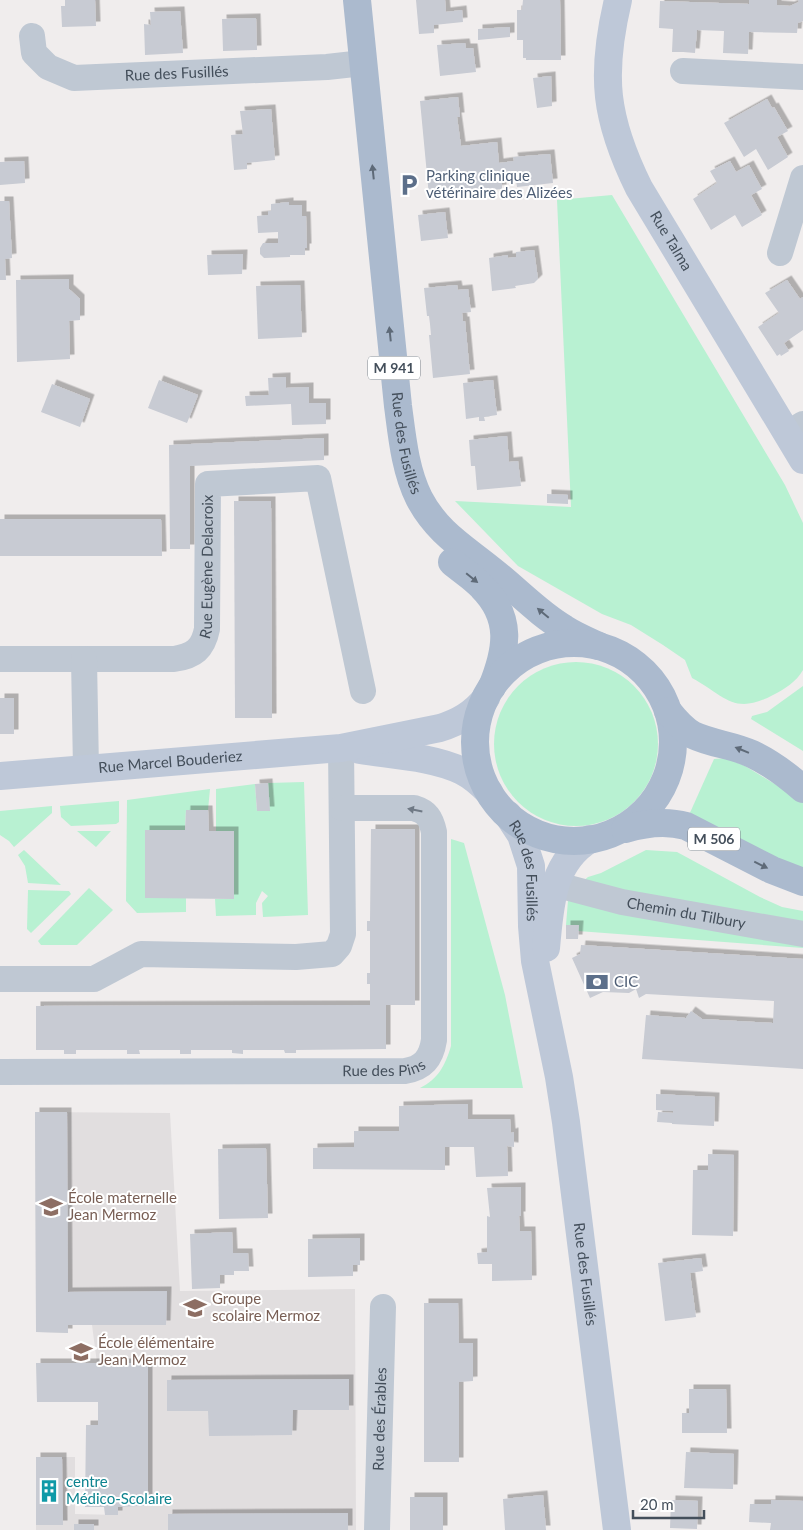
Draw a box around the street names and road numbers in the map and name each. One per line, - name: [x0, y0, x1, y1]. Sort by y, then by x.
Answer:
- street label: Rue des Fusillés: [124, 61, 229, 84]
- street label: Rue Talma: [647, 207, 697, 274]
- road number: M 941: [368, 356, 420, 379]
- street label: Rue des Fusillés: [389, 391, 426, 497]
- street label: Rue Eugène Delacroix: [195, 494, 216, 641]
- street label: Rue Marcel Bouderiez: [98, 746, 243, 776]
- street label: Rue des Fusillés: [506, 816, 542, 922]
- road number: M 506: [688, 828, 740, 851]
- street label: Chemin du Tilbury: [625, 893, 748, 932]
- street label: Rue des Pins: [342, 1055, 428, 1079]
- street label: Rue des Fusillés: [571, 1222, 601, 1327]
- street label: Rue des Érables: [369, 1367, 389, 1471]

